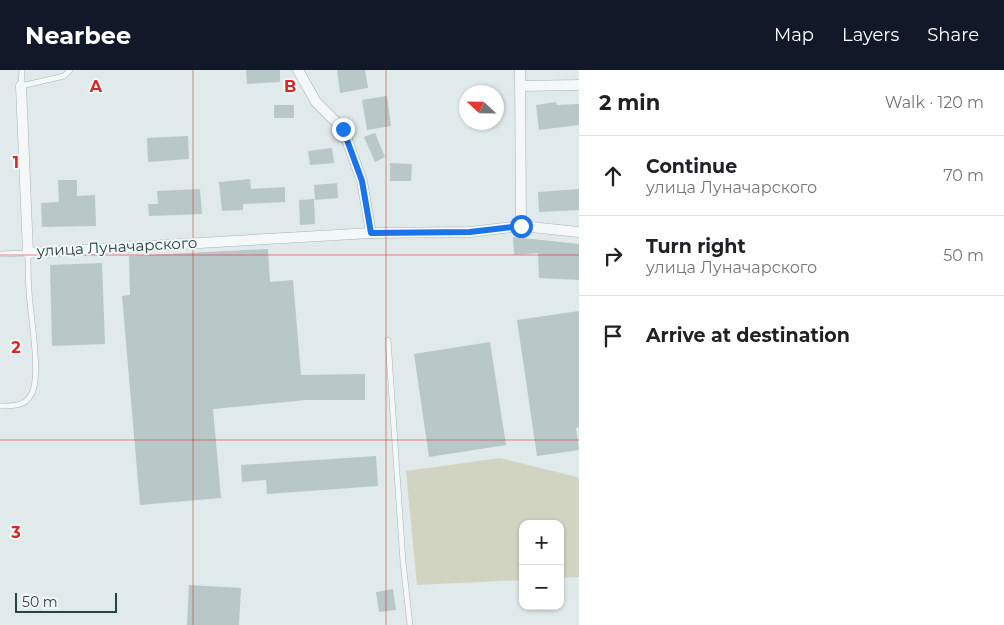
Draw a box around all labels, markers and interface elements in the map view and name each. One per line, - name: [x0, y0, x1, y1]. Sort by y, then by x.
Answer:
- text: Nearbee: [25, 21, 131, 50]
- text: Map: [774, 24, 814, 46]
- text: Layers: [842, 24, 899, 46]
- text: Share: [927, 24, 979, 46]
- text: A: [89, 77, 103, 96]
- text: B: [284, 77, 296, 96]
- north arrow: [459, 85, 504, 130]
- text: 2 min: [599, 90, 660, 115]
- text: Walk · 120 m: [885, 93, 984, 112]
- route end: [332, 118, 355, 141]
- text: 1: [13, 153, 19, 172]
- text: Continue: [646, 155, 737, 178]
- icon: ahead: [599, 162, 627, 190]
- text: 70 m: [943, 166, 984, 185]
- text: улица Луначарского: [646, 178, 817, 197]
- route start: [510, 215, 533, 238]
- street label: улица Луначарского: [35, 233, 198, 260]
- text: Turn right: [646, 235, 746, 258]
- icon: right: [599, 242, 627, 270]
- text: 50 m: [943, 246, 984, 265]
- text: улица Луначарского: [646, 258, 817, 277]
- icon: arrive: [599, 322, 627, 350]
- text: Arrive at destination: [646, 324, 850, 347]
- text: 2: [11, 338, 21, 357]
- map controls: [519, 520, 564, 610]
- button: +: [519, 520, 564, 565]
- text: 3: [10, 523, 21, 542]
- button: −: [519, 565, 564, 610]
- scale bar: [15, 590, 118, 613]
- text: 50 m: [22, 593, 58, 611]

